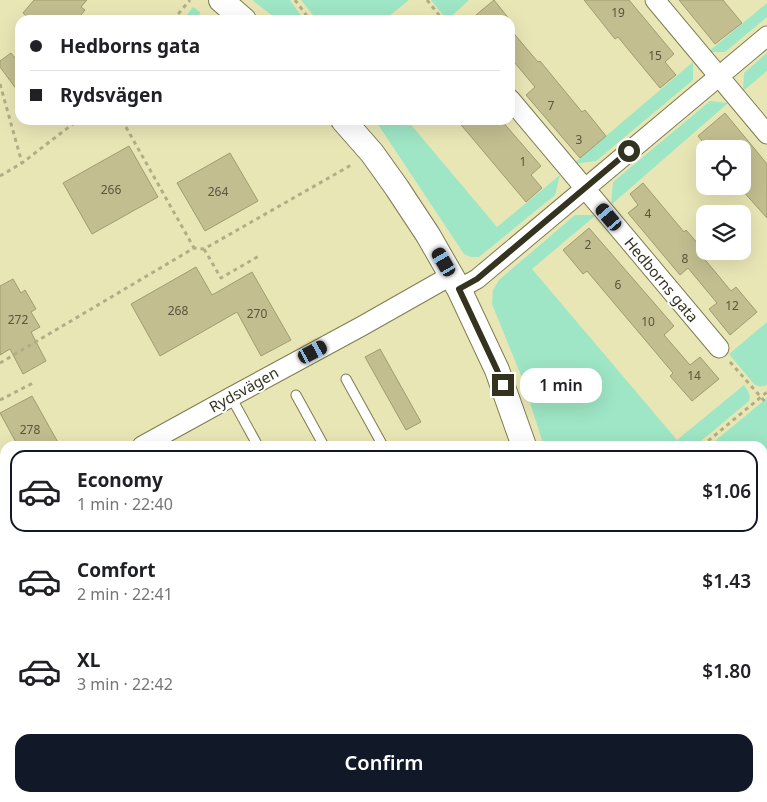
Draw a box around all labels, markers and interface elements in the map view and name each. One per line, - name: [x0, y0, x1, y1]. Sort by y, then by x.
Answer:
- house number: 19: [611, 4, 625, 21]
- text: Hedborns gata: [60, 33, 200, 59]
- house number: 15: [648, 47, 662, 64]
- text: Rydsvägen: [60, 82, 163, 108]
- house number: 7: [548, 97, 555, 114]
- house number: 3: [576, 131, 583, 148]
- route start: [618, 140, 640, 162]
- map controls: [696, 140, 751, 260]
- button: locate: [696, 140, 751, 195]
- house number: 1: [520, 153, 526, 170]
- house number: 266: [101, 181, 121, 198]
- house number: 264: [208, 183, 228, 200]
- car: [593, 201, 624, 233]
- house number: 4: [645, 205, 652, 222]
- button: layers: [696, 205, 751, 260]
- street label: Hedborns gata: [620, 233, 703, 326]
- house number: 2: [585, 236, 592, 253]
- car: [430, 245, 457, 279]
- house number: 8: [682, 250, 689, 267]
- house number: 6: [615, 276, 622, 293]
- house number: 12: [725, 297, 739, 314]
- house number: 268: [168, 302, 188, 319]
- house number: 270: [247, 305, 267, 322]
- house number: 272: [8, 311, 28, 328]
- house number: 10: [641, 313, 655, 330]
- car: [296, 338, 329, 366]
- street label: Rydsvägen: [205, 362, 282, 416]
- house number: 14: [687, 367, 701, 384]
- callout: 1 min: [520, 368, 603, 402]
- route end: [492, 374, 514, 396]
- text: 1 min: [539, 374, 583, 396]
- house number: 278: [20, 421, 40, 438]
- text: Economy: [77, 467, 163, 493]
- icon: car: [17, 469, 62, 514]
- text: $1.06: [702, 478, 751, 504]
- text: 1 min · 22:40: [77, 493, 173, 515]
- text: Comfort: [77, 557, 156, 583]
- icon: car: [17, 559, 62, 604]
- text: $1.43: [702, 568, 751, 594]
- text: 2 min · 22:41: [77, 583, 173, 605]
- text: XL: [77, 647, 100, 673]
- icon: car: [17, 649, 62, 694]
- text: $1.80: [702, 658, 751, 684]
- text: 3 min · 22:42: [77, 673, 173, 695]
- button: Confirm: [15, 734, 753, 792]

